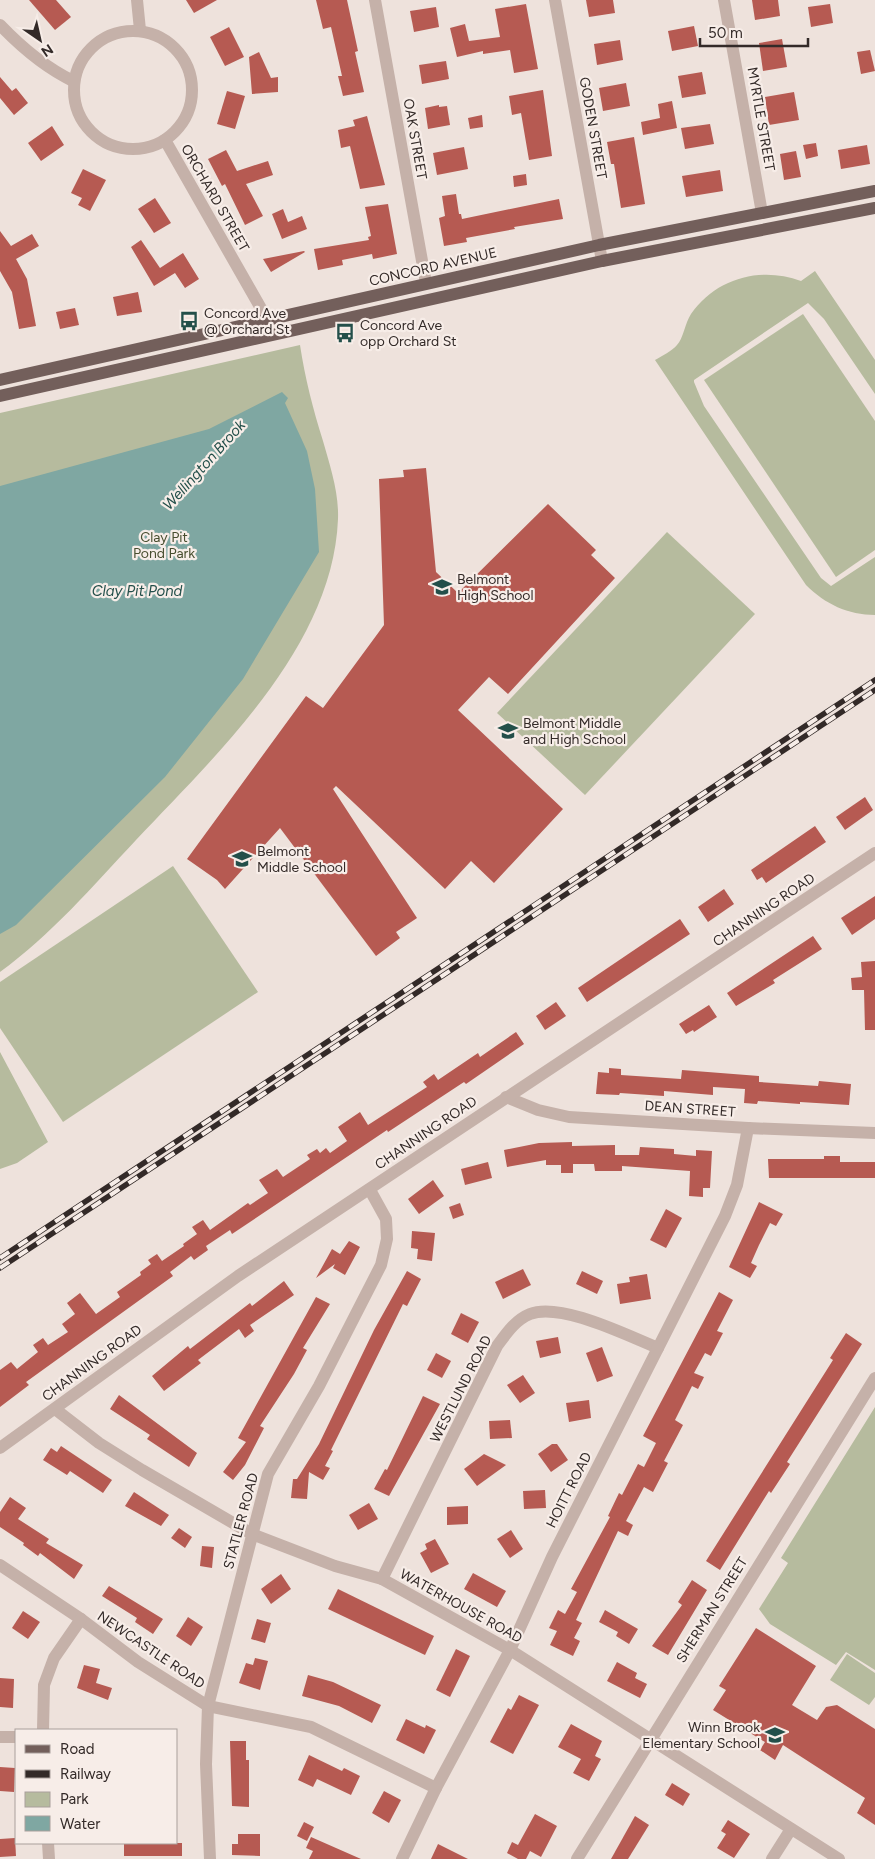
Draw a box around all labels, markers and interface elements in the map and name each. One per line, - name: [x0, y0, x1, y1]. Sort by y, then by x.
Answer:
- north arrow: [15, 15, 65, 65]
- scale bar: [700, 15, 808, 47]
- text: 50 m: [708, 24, 743, 42]
- text: N: [38, 40, 56, 60]
- street label: MYRTLE STREET: [743, 66, 779, 173]
- street label: GODEN STREET: [576, 76, 610, 181]
- street label: OAK STREET: [400, 97, 431, 181]
- street label: ORCHARD STREET: [177, 141, 253, 255]
- street label: CONCORD AVENUE: [368, 244, 498, 290]
- place label: Concord Ave @ Orchard St: [204, 305, 290, 338]
- bus stop icon: Concord Ave @ Orchard St: [178, 310, 200, 332]
- place label: Concord Ave opp Orchard St: [360, 317, 457, 350]
- bus stop icon: Concord Ave opp Orchard St: [334, 322, 356, 344]
- water label: Wellington Brook: [159, 416, 250, 514]
- park label: Clay Pit Pond Park: [133, 529, 195, 562]
- place label: Belmont High School: [457, 571, 534, 604]
- school or university icon: Belmont High School: [431, 576, 453, 598]
- water label: Clay Pit Pond: [92, 582, 183, 600]
- place label: Belmont Middle and High School: [523, 715, 626, 748]
- school or university icon: Belmont Middle and High School: [497, 720, 519, 742]
- place label: Belmont Middle School: [257, 843, 346, 876]
- school or university icon: Belmont Middle School: [231, 848, 253, 870]
- street label: CHANNING ROAD: [710, 870, 818, 950]
- street label: CHANNING ROAD: [372, 1093, 480, 1173]
- street label: DEAN STREET: [644, 1097, 736, 1121]
- street label: CHANNING ROAD: [39, 1321, 145, 1405]
- street label: WESTLUND ROAD: [427, 1333, 495, 1445]
- street label: HOITT ROAD: [543, 1449, 595, 1531]
- street label: STATLER ROAD: [220, 1471, 262, 1571]
- street label: SHERMAN STREET: [673, 1554, 751, 1666]
- street label: WATERHOUSE ROAD: [397, 1565, 525, 1647]
- street label: NEWCASTLE ROAD: [94, 1608, 208, 1692]
- place label: Winn Brook Elementary School: [642, 1719, 760, 1752]
- school or university icon: Winn Brook Elementary School: [764, 1724, 786, 1746]
- legend: [15, 1729, 178, 1844]
- text: Road: [60, 1740, 95, 1758]
- text: Railway: [60, 1765, 111, 1783]
- text: Park: [60, 1790, 89, 1808]
- text: Water: [60, 1815, 100, 1833]

